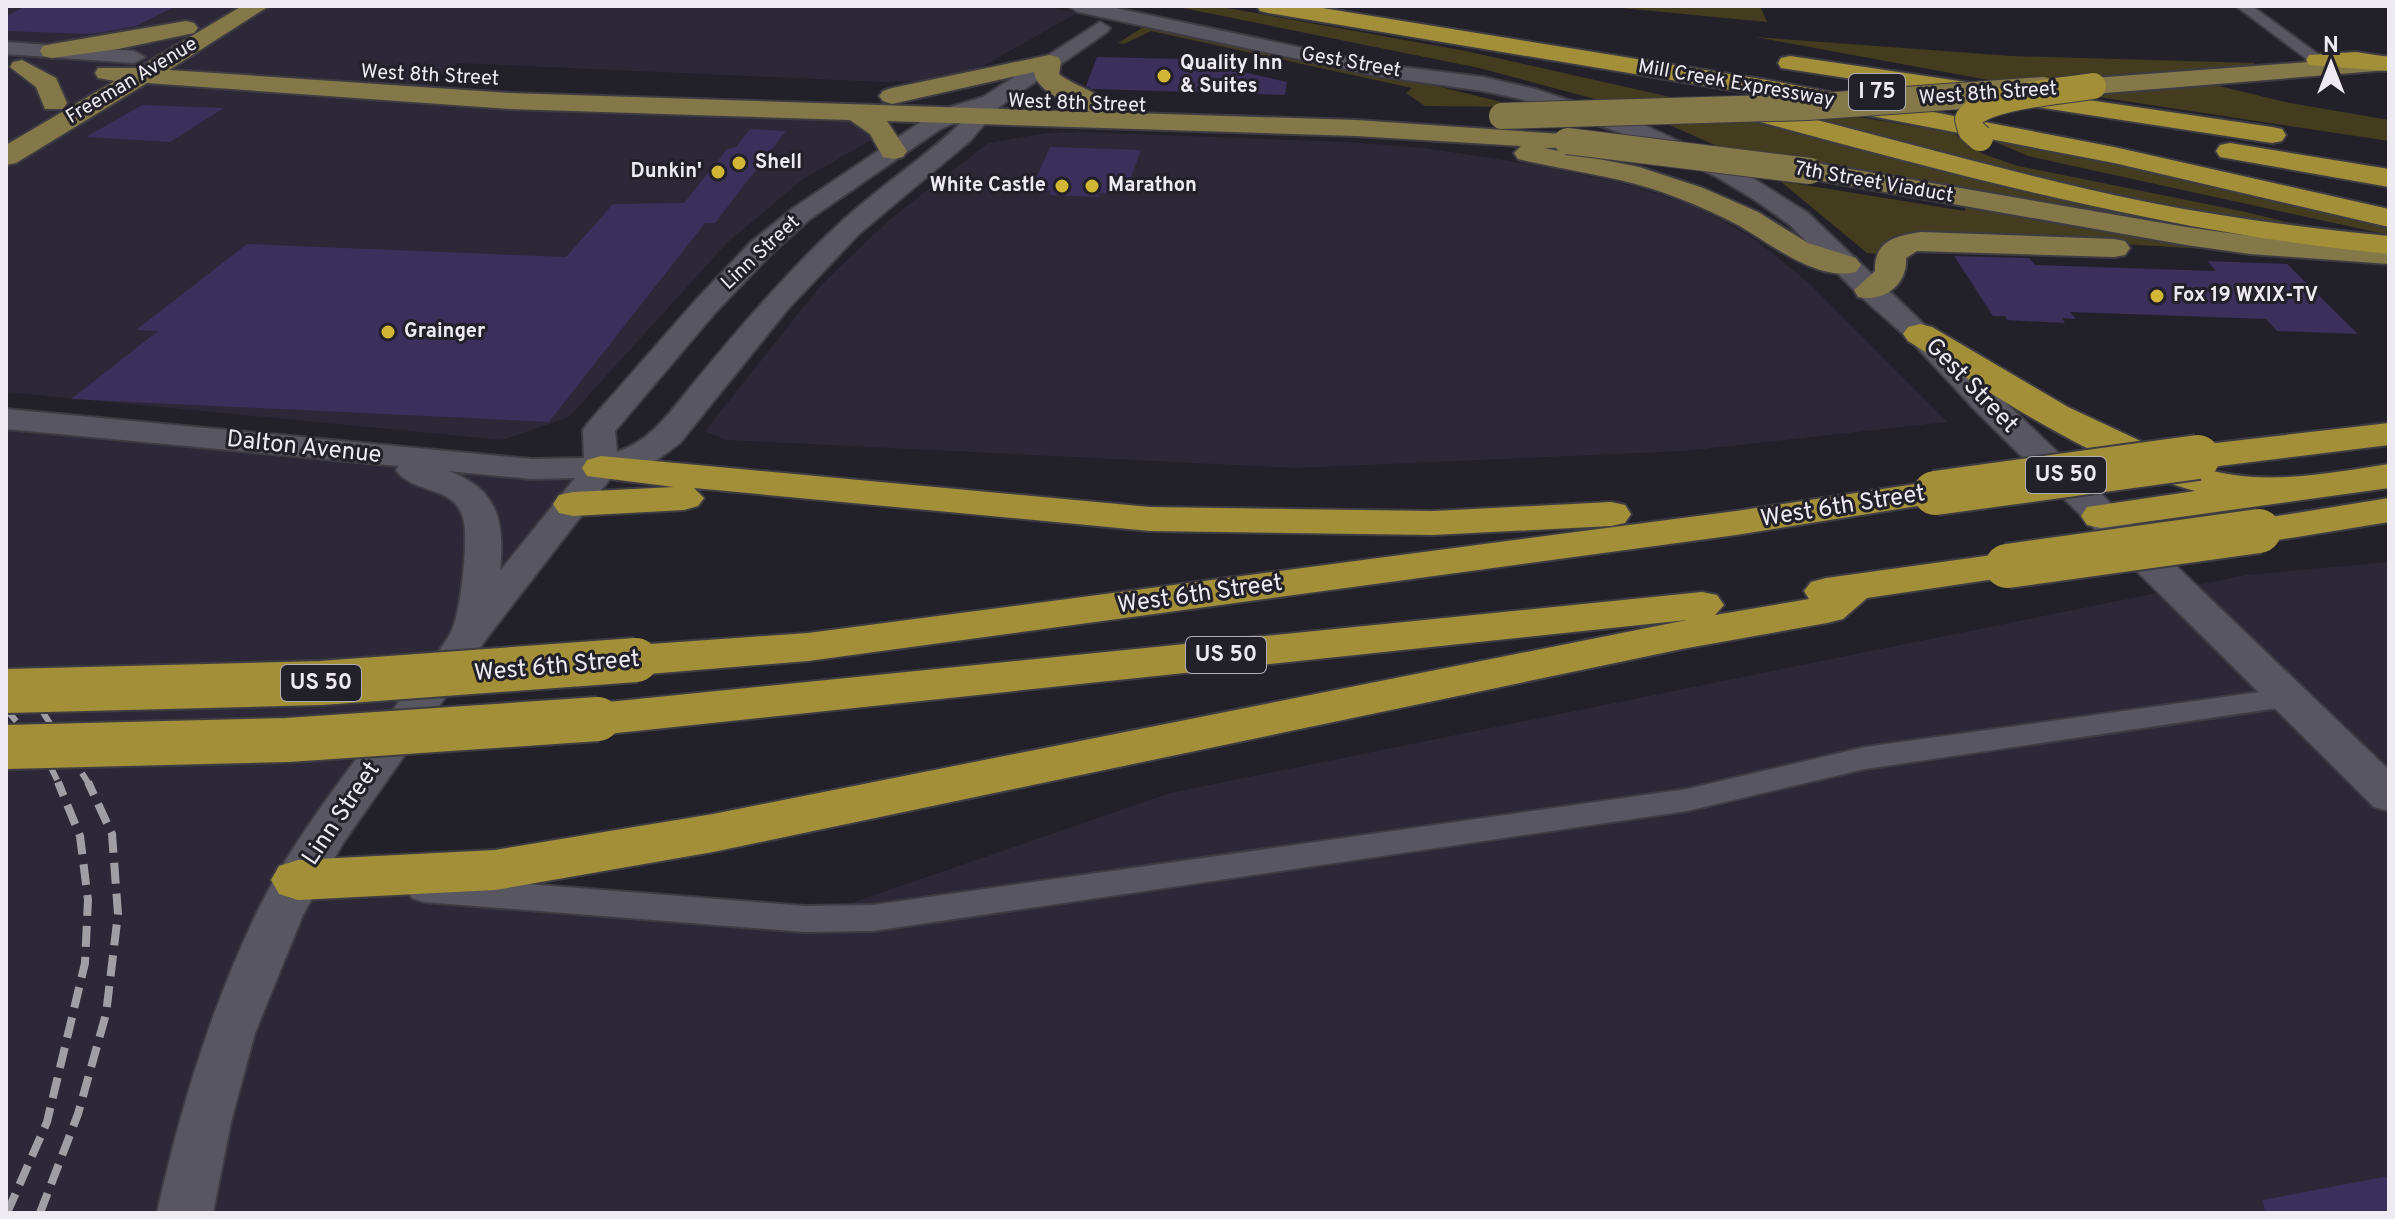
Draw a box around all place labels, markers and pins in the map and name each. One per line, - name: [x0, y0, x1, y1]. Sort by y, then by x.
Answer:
- place label: Quality Inn & Suites: [1180, 51, 1282, 100]
- marker: Quality Inn & Suites: [1155, 67, 1173, 85]
- place label: Shell: [755, 150, 802, 176]
- marker: Shell: [730, 154, 748, 172]
- place label: Dunkin': [631, 159, 702, 185]
- marker: Dunkin': [709, 163, 727, 181]
- place label: White Castle: [930, 173, 1046, 199]
- place label: Marathon: [1108, 173, 1197, 199]
- marker: White Castle: [1053, 177, 1071, 195]
- marker: Marathon: [1083, 177, 1101, 195]
- place label: Fox 19 WXIX-TV: [2173, 283, 2318, 309]
- marker: Fox 19 WXIX-TV: [2148, 287, 2166, 305]
- place label: Grainger: [404, 319, 486, 345]
- marker: Grainger: [379, 323, 397, 341]

